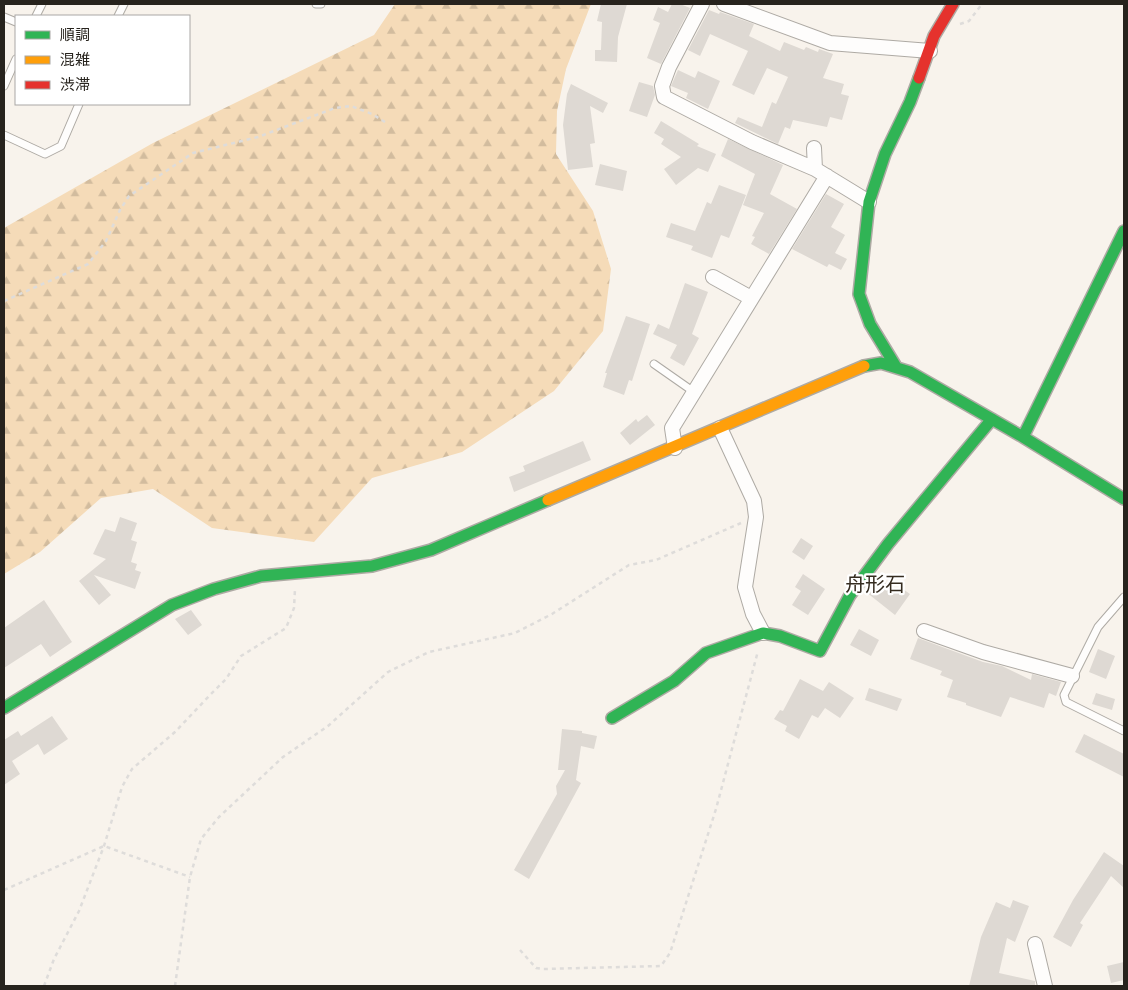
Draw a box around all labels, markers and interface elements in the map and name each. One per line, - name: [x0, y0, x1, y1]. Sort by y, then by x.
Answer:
- legend: [15, 15, 190, 105]
- text: 順調: [60, 24, 90, 46]
- text: 混雑: [60, 49, 90, 71]
- text: 渋滞: [60, 74, 90, 96]
- district label: 舟形石: [845, 570, 905, 599]

